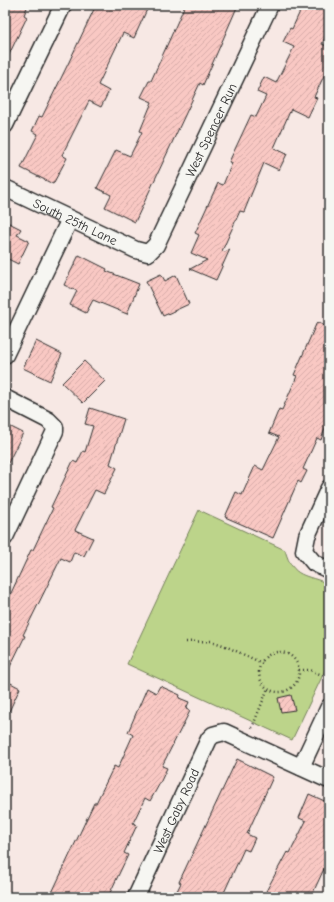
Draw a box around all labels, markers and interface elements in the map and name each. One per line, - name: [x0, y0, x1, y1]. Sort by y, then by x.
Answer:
- street label: West Spencer Run: [182, 81, 240, 179]
- street label: South 25th Lane: [31, 195, 120, 248]
- street label: West Gaby Road: [150, 766, 202, 856]

